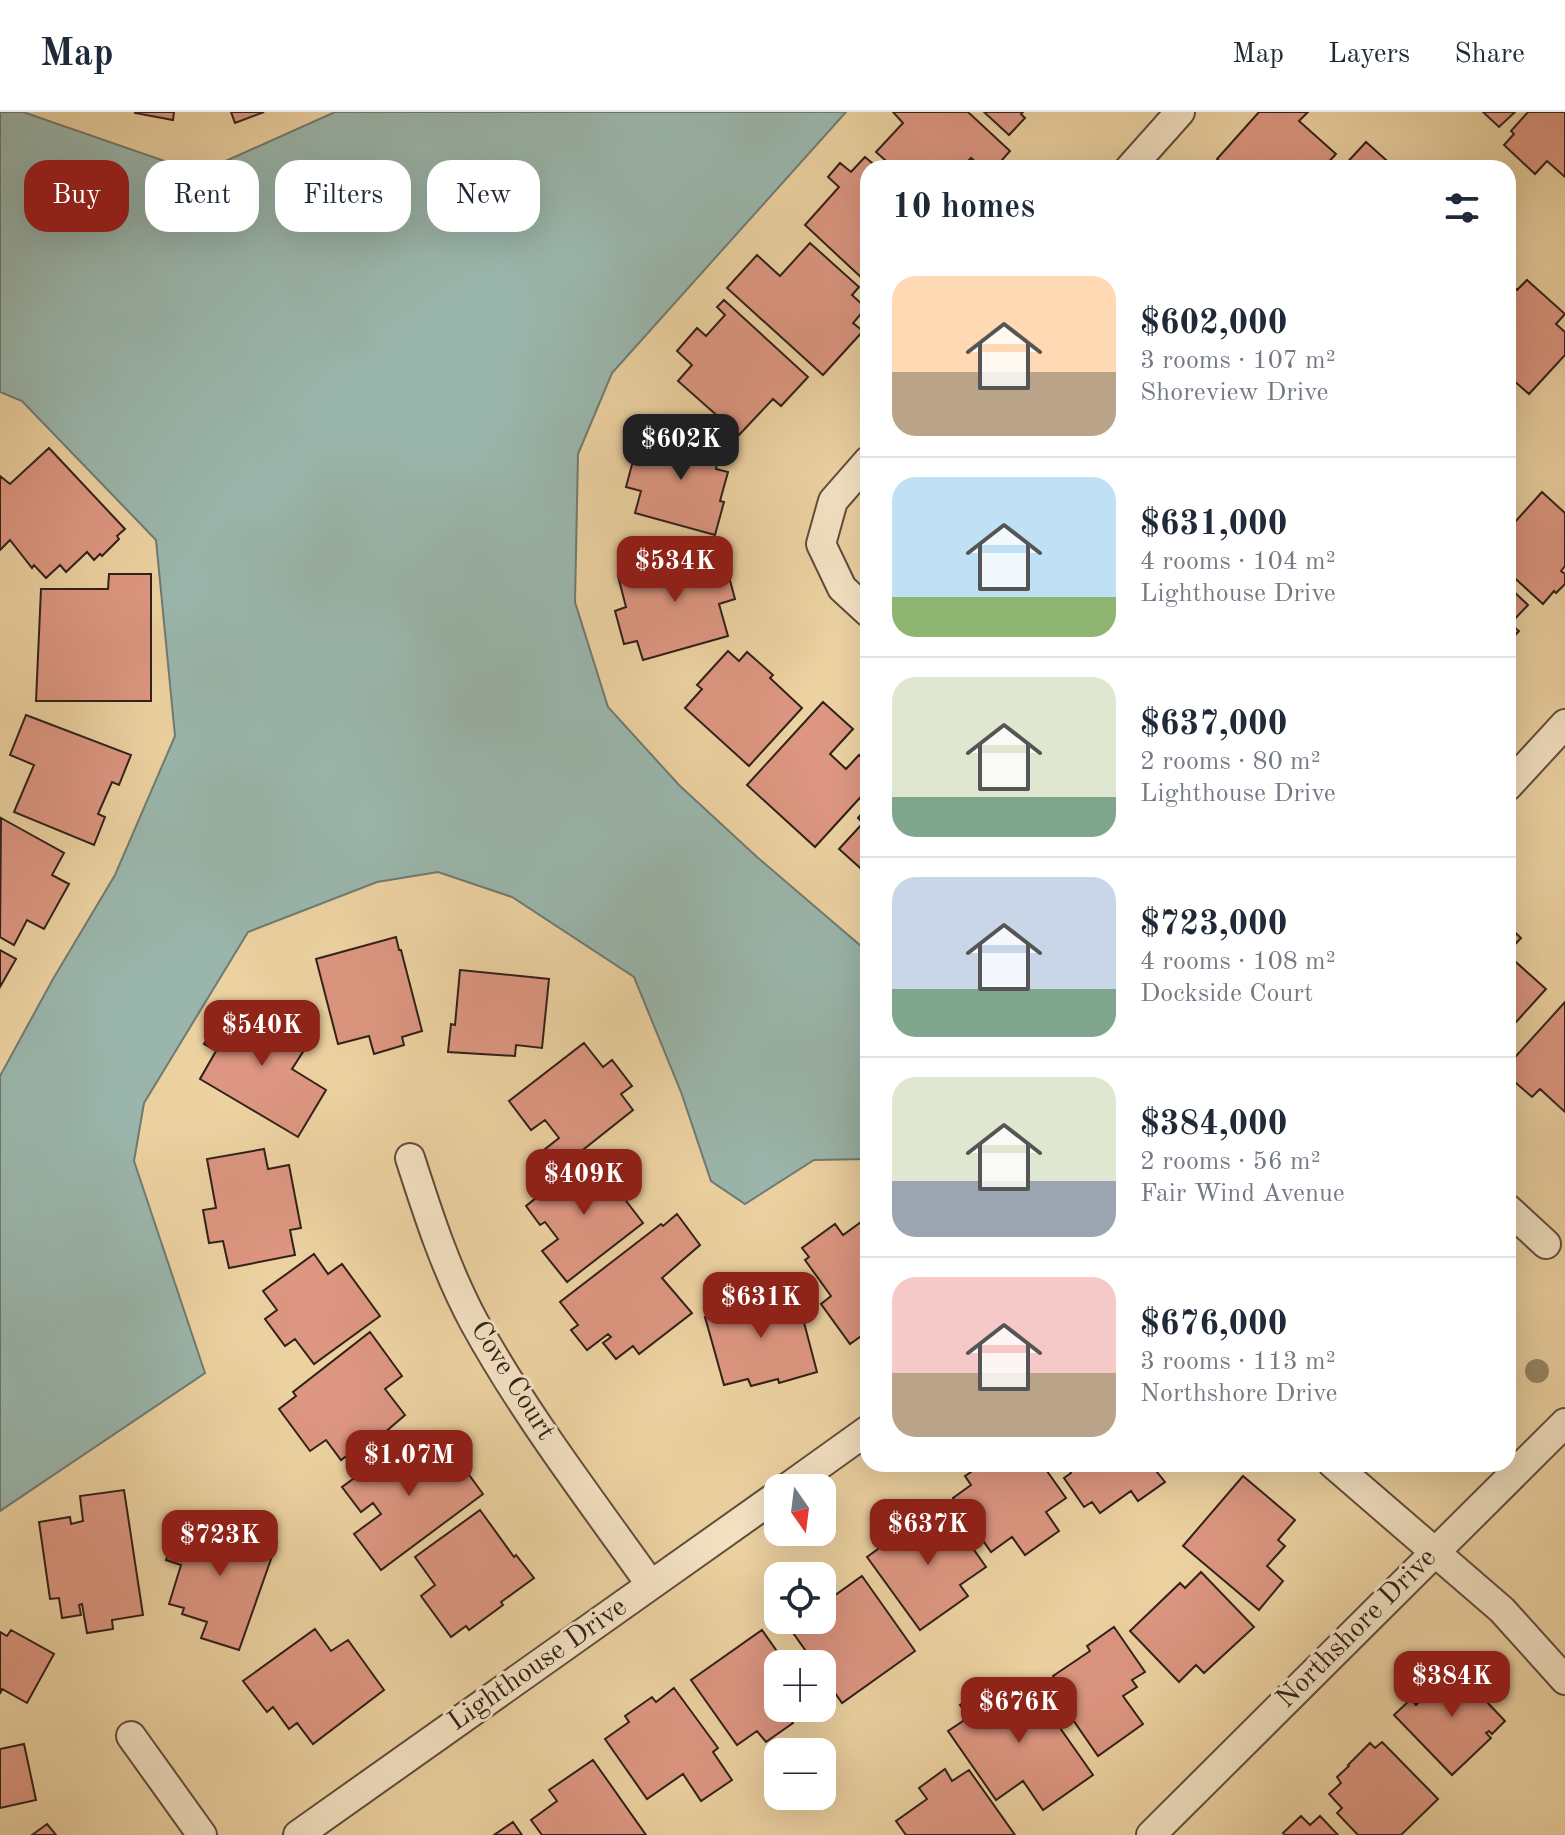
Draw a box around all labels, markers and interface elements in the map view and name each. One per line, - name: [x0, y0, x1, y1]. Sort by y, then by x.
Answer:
- text: Map: [40, 36, 114, 74]
- text: Map: [1232, 41, 1284, 69]
- text: Layers: [1328, 41, 1410, 69]
- text: Share: [1454, 41, 1525, 69]
- chip: Buy: [24, 160, 129, 232]
- chip: Rent: [145, 160, 259, 232]
- chip: Filters: [275, 160, 411, 232]
- chip: New: [427, 160, 540, 232]
- icon: filters: [1440, 186, 1484, 230]
- text: 10 homes: [892, 191, 1035, 225]
- text: $602,000: [1140, 307, 1288, 341]
- icon: home: [956, 308, 1052, 404]
- text: 3 rooms · 107 m²: [1140, 348, 1336, 374]
- text: Shoreview Drive: [1140, 380, 1328, 406]
- pin: $602K: [625, 414, 737, 482]
- text: $602K: [641, 427, 721, 453]
- text: $631,000: [1140, 508, 1288, 542]
- icon: home: [956, 509, 1052, 605]
- pin: $534K: [619, 536, 731, 604]
- text: $534K: [635, 549, 715, 575]
- text: 4 rooms · 104 m²: [1140, 549, 1336, 575]
- text: Lighthouse Drive: [1140, 581, 1336, 607]
- text: $637,000: [1140, 708, 1288, 742]
- icon: home: [956, 709, 1052, 805]
- text: 2 rooms · 80 m²: [1140, 749, 1321, 775]
- text: Lighthouse Drive: [1140, 781, 1336, 807]
- text: $723,000: [1140, 908, 1288, 942]
- icon: home: [956, 909, 1052, 1005]
- text: 4 rooms · 108 m²: [1140, 949, 1336, 975]
- text: Dockside Court: [1140, 981, 1313, 1007]
- pin: $540K: [206, 1000, 318, 1068]
- text: $540K: [222, 1013, 302, 1039]
- text: $384,000: [1140, 1108, 1288, 1142]
- icon: home: [956, 1109, 1052, 1205]
- pin: $409K: [528, 1149, 640, 1217]
- text: 2 rooms · 56 m²: [1140, 1149, 1321, 1175]
- text: $409K: [544, 1162, 624, 1188]
- text: Fair Wind Avenue: [1140, 1181, 1345, 1207]
- pin: $631K: [705, 1272, 817, 1340]
- text: $631K: [721, 1285, 801, 1311]
- text: $676,000: [1140, 1308, 1288, 1342]
- icon: home: [956, 1309, 1052, 1405]
- street label: Cove Court: [464, 1317, 560, 1445]
- text: 3 rooms · 113 m²: [1140, 1349, 1336, 1375]
- text: Northshore Drive: [1140, 1381, 1338, 1407]
- pin: $1.07M: [344, 1430, 474, 1498]
- text: $1.07M: [364, 1443, 454, 1469]
- north arrow: [764, 1474, 836, 1546]
- map controls: [764, 1474, 836, 1810]
- pin: $637K: [872, 1499, 984, 1567]
- pin: $723K: [164, 1510, 276, 1578]
- text: $637K: [888, 1512, 968, 1538]
- text: $723K: [180, 1523, 260, 1549]
- street label: Northshore Drive: [1272, 1544, 1442, 1714]
- button: locate: [764, 1562, 836, 1634]
- street label: Lighthouse Drive: [444, 1593, 632, 1737]
- button: +: [764, 1650, 836, 1722]
- pin: $384K: [1396, 1651, 1508, 1719]
- text: $384K: [1412, 1664, 1492, 1690]
- pin: $676K: [963, 1677, 1075, 1745]
- text: $676K: [979, 1690, 1059, 1716]
- button: −: [764, 1738, 836, 1810]

